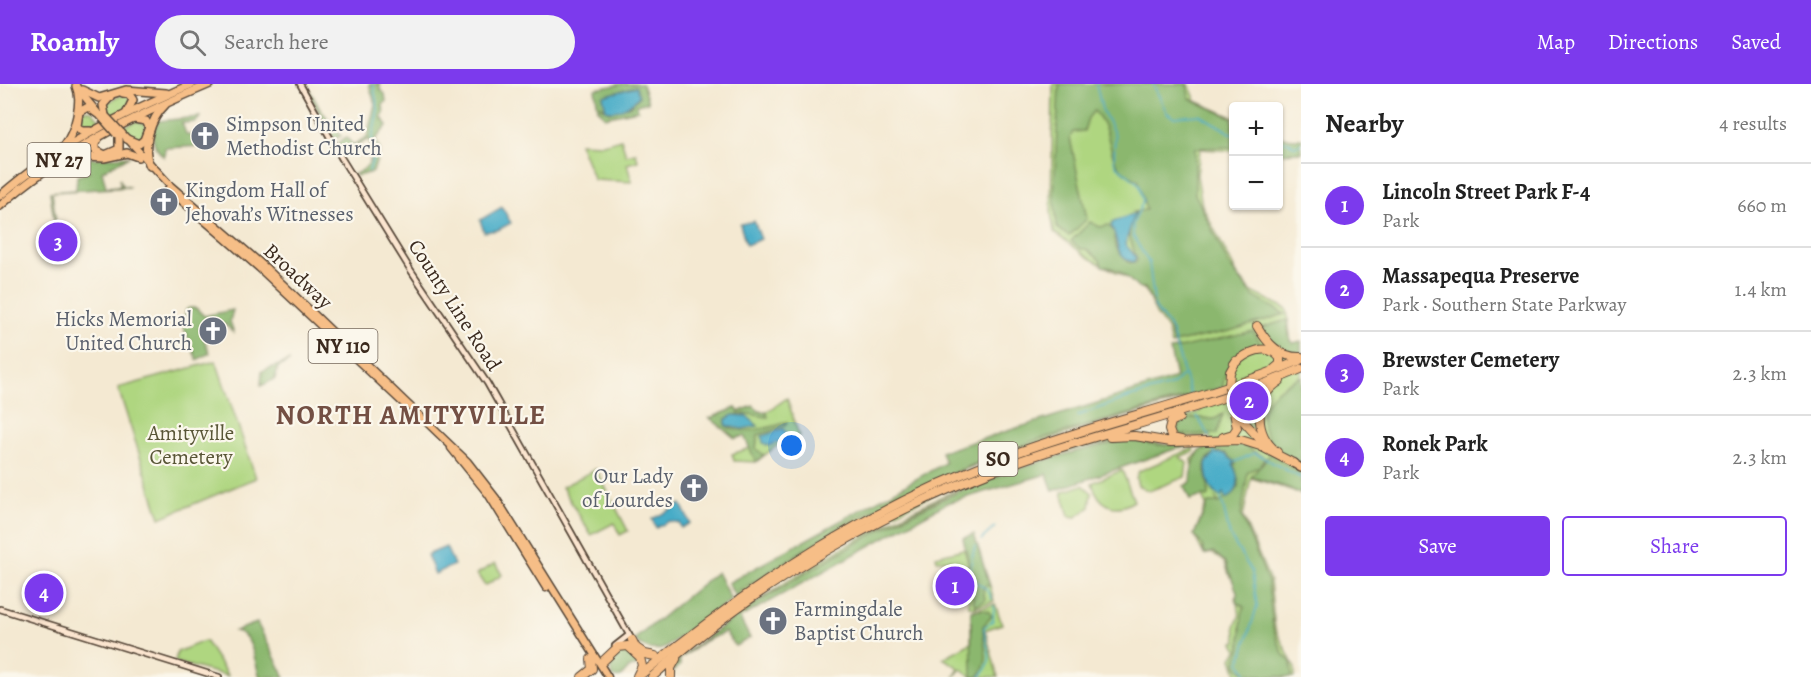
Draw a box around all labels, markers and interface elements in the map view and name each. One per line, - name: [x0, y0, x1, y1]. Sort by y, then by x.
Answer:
- search box: [155, 15, 575, 69]
- text: Roamly: [30, 23, 119, 61]
- icon: search: [176, 26, 209, 59]
- text: Search here: [224, 27, 329, 57]
- text: Map: [1537, 28, 1575, 56]
- text: Directions: [1608, 28, 1698, 56]
- text: Saved: [1731, 28, 1781, 56]
- map controls: [1229, 102, 1283, 210]
- button: +: [1229, 102, 1283, 156]
- text: Nearby: [1325, 106, 1404, 141]
- place label: Simpson United Methodist Church: [226, 110, 382, 162]
- text: 4 results: [1719, 110, 1787, 137]
- church icon: Simpson United Methodist Church: [189, 120, 221, 152]
- road number: NY 27: [28, 143, 90, 177]
- button: −: [1229, 156, 1283, 210]
- place label: Kingdom Hall of Jehovah’s Witnesses: [185, 176, 354, 228]
- text: Lincoln Street Park F-4: [1382, 177, 1590, 207]
- church icon: Kingdom Hall of Jehovah’s Witnesses: [148, 186, 180, 218]
- text: 1: [1341, 192, 1348, 219]
- text: 660 m: [1737, 192, 1787, 219]
- text: Park: [1382, 207, 1420, 234]
- pin: 3: [38, 220, 78, 264]
- street label: County Line Road: [402, 234, 508, 377]
- street label: Broadway: [257, 237, 339, 316]
- text: Massapequa Preserve: [1382, 261, 1580, 291]
- text: 2: [1340, 276, 1349, 303]
- text: 1.4 km: [1734, 276, 1787, 303]
- text: Park · Southern State Parkway: [1382, 291, 1626, 318]
- place label: Hicks Memorial United Church: [55, 305, 192, 357]
- church icon: Hicks Memorial United Church: [197, 315, 229, 347]
- road number: NY 110: [308, 329, 378, 363]
- text: Brewster Cemetery: [1382, 345, 1559, 375]
- text: 3: [1340, 360, 1349, 387]
- text: 2.3 km: [1733, 360, 1787, 387]
- text: Park: [1382, 375, 1420, 402]
- pin: 2: [1230, 378, 1268, 424]
- district label: NORTH AMITYVILLE: [275, 397, 547, 433]
- park label: Amityville Cemetery: [147, 419, 234, 471]
- text: Ronek Park: [1382, 429, 1488, 459]
- your location: [777, 431, 806, 460]
- road number: SO: [978, 442, 1018, 476]
- text: 4: [1340, 444, 1349, 471]
- text: 2.3 km: [1733, 444, 1787, 471]
- text: Park: [1382, 459, 1420, 486]
- place label: Our Lady of Lourdes: [582, 462, 674, 514]
- church icon: Our Lady of Lourdes: [678, 472, 710, 504]
- button: Save: [1325, 516, 1550, 576]
- button: Share: [1562, 516, 1787, 576]
- pin: 1: [936, 564, 974, 608]
- pin: 4: [24, 570, 63, 616]
- place label: Farmingdale Baptist Church: [794, 595, 923, 647]
- church icon: Farmingdale Baptist Church: [757, 605, 789, 637]

